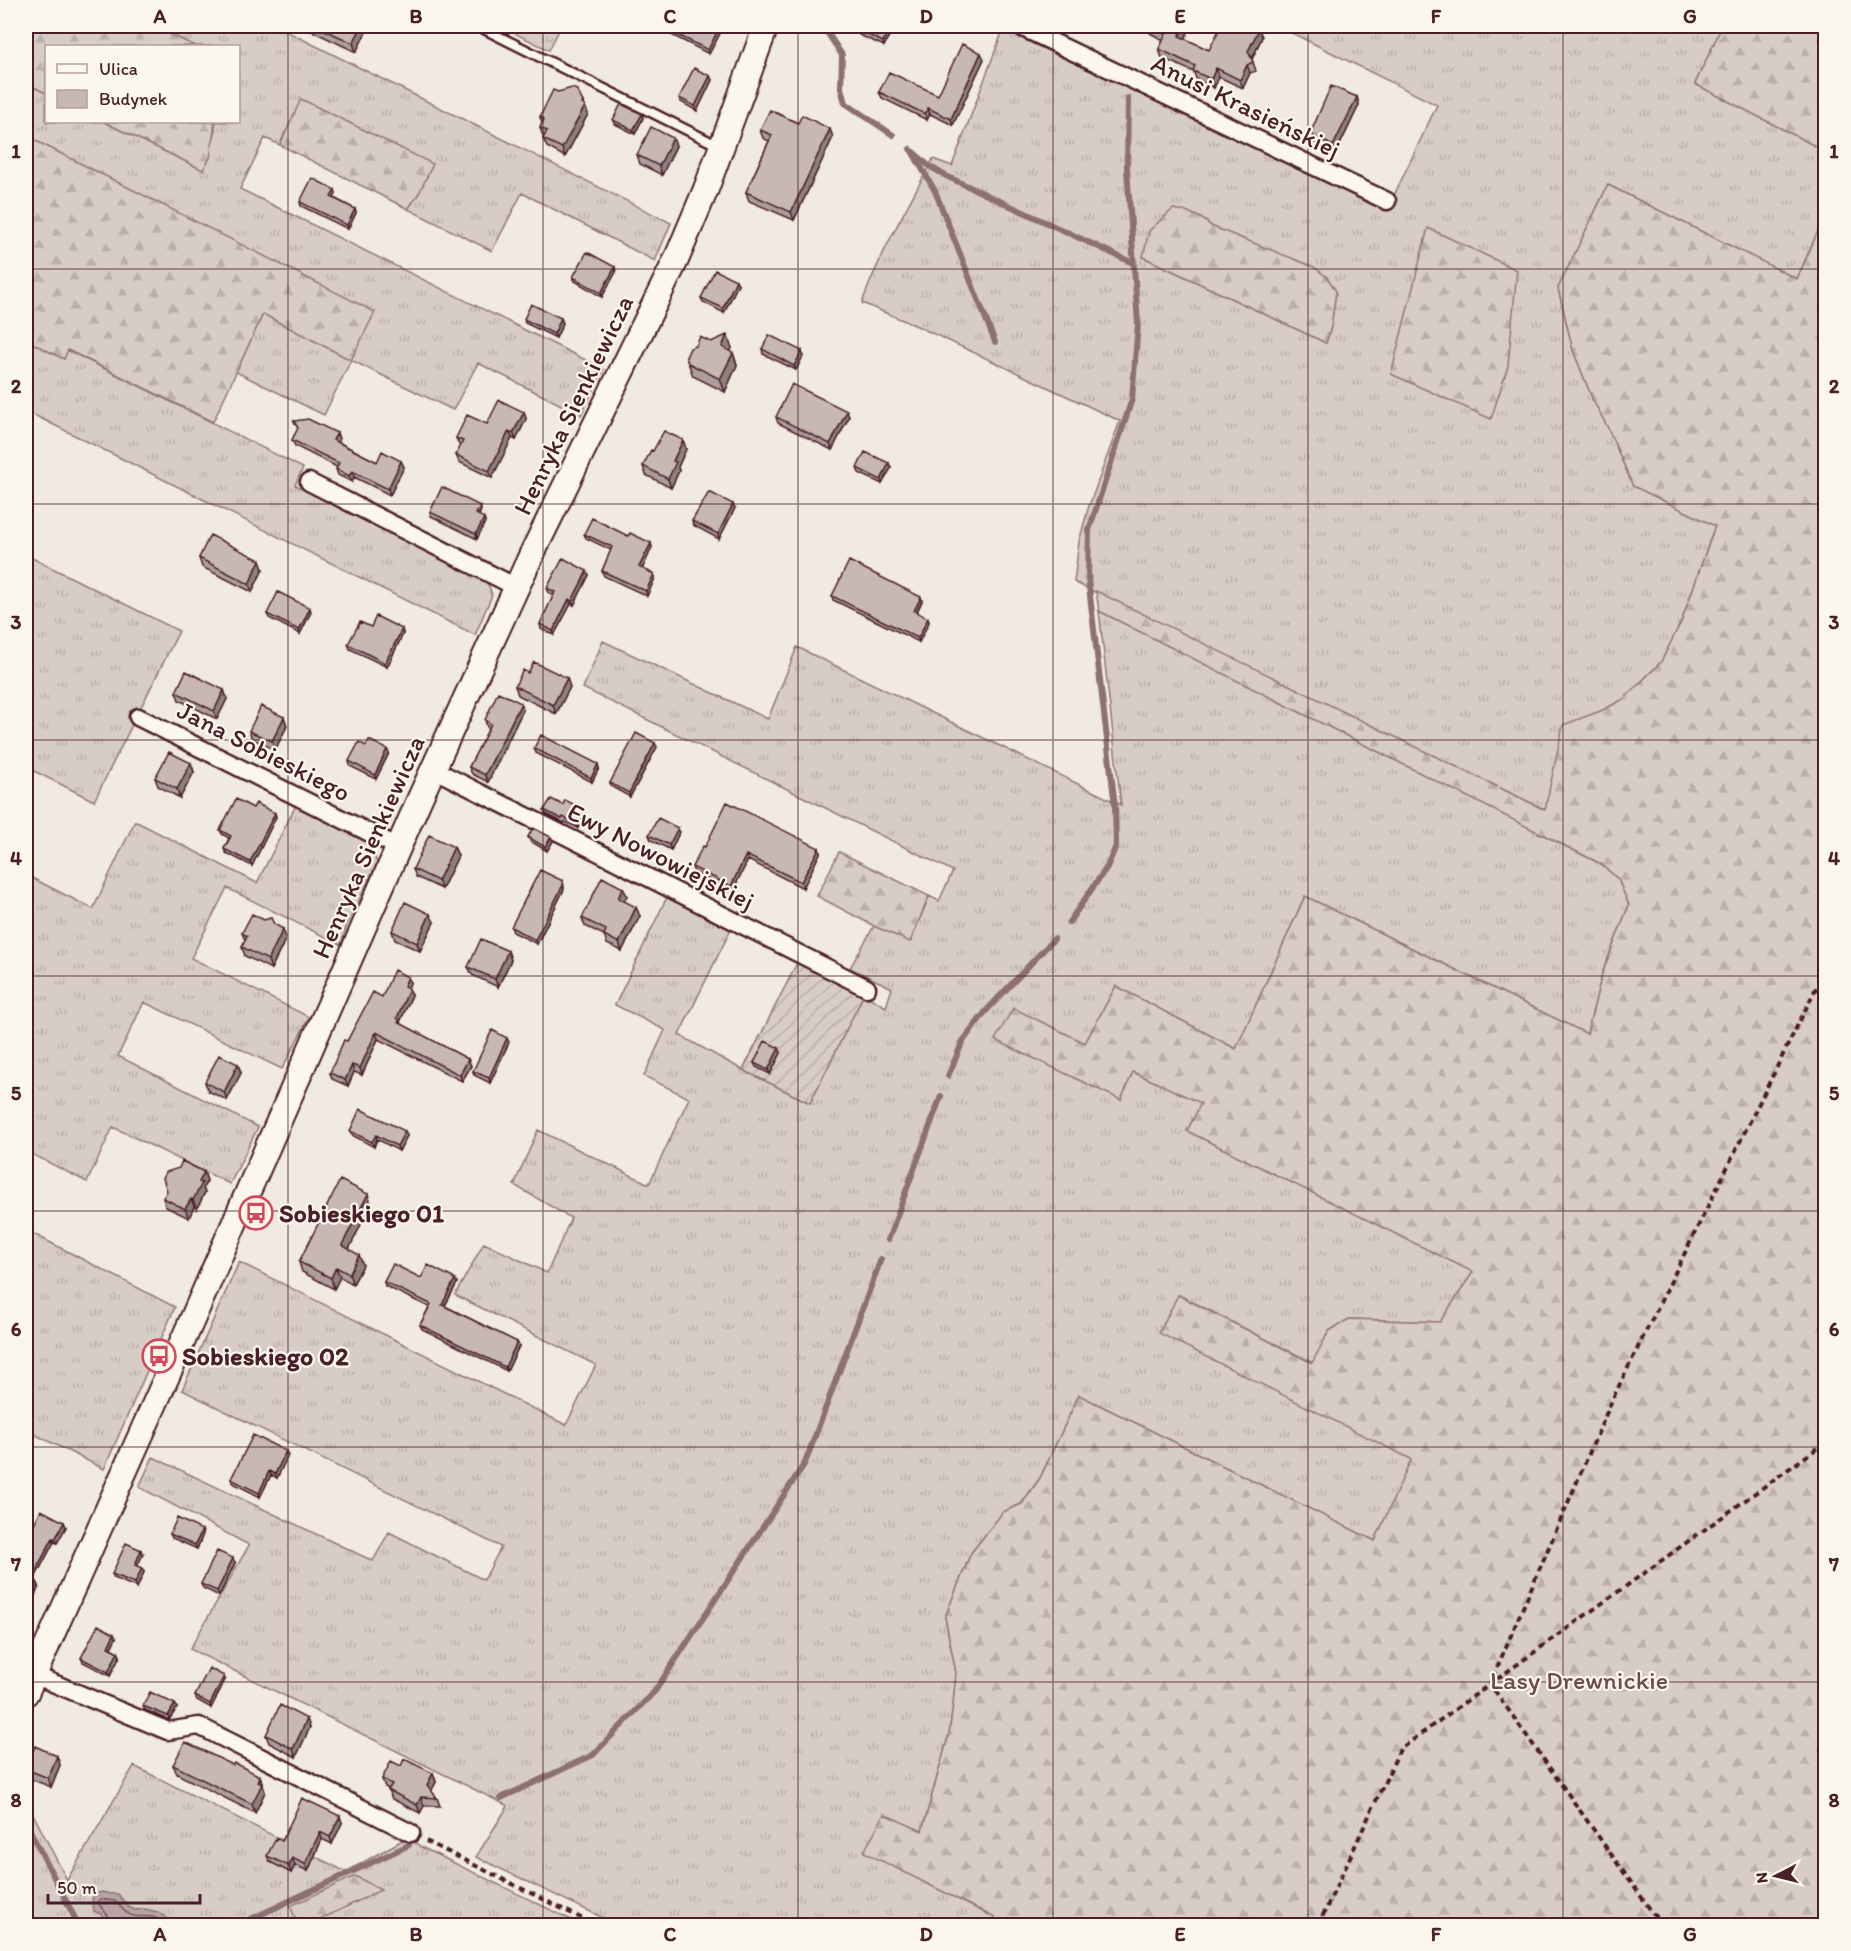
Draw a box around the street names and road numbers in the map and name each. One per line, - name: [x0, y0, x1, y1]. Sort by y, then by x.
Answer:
- street label: Anusi Krasieńskiej: [1146, 46, 1346, 166]
- street label: Henryka Sienkiewicza: [506, 290, 640, 520]
- street label: Jana Sobieskiego: [172, 694, 356, 808]
- street label: Henryka Sienkiewicza: [304, 730, 432, 963]
- street label: Ewy Nowowiejskiej: [562, 795, 760, 917]

